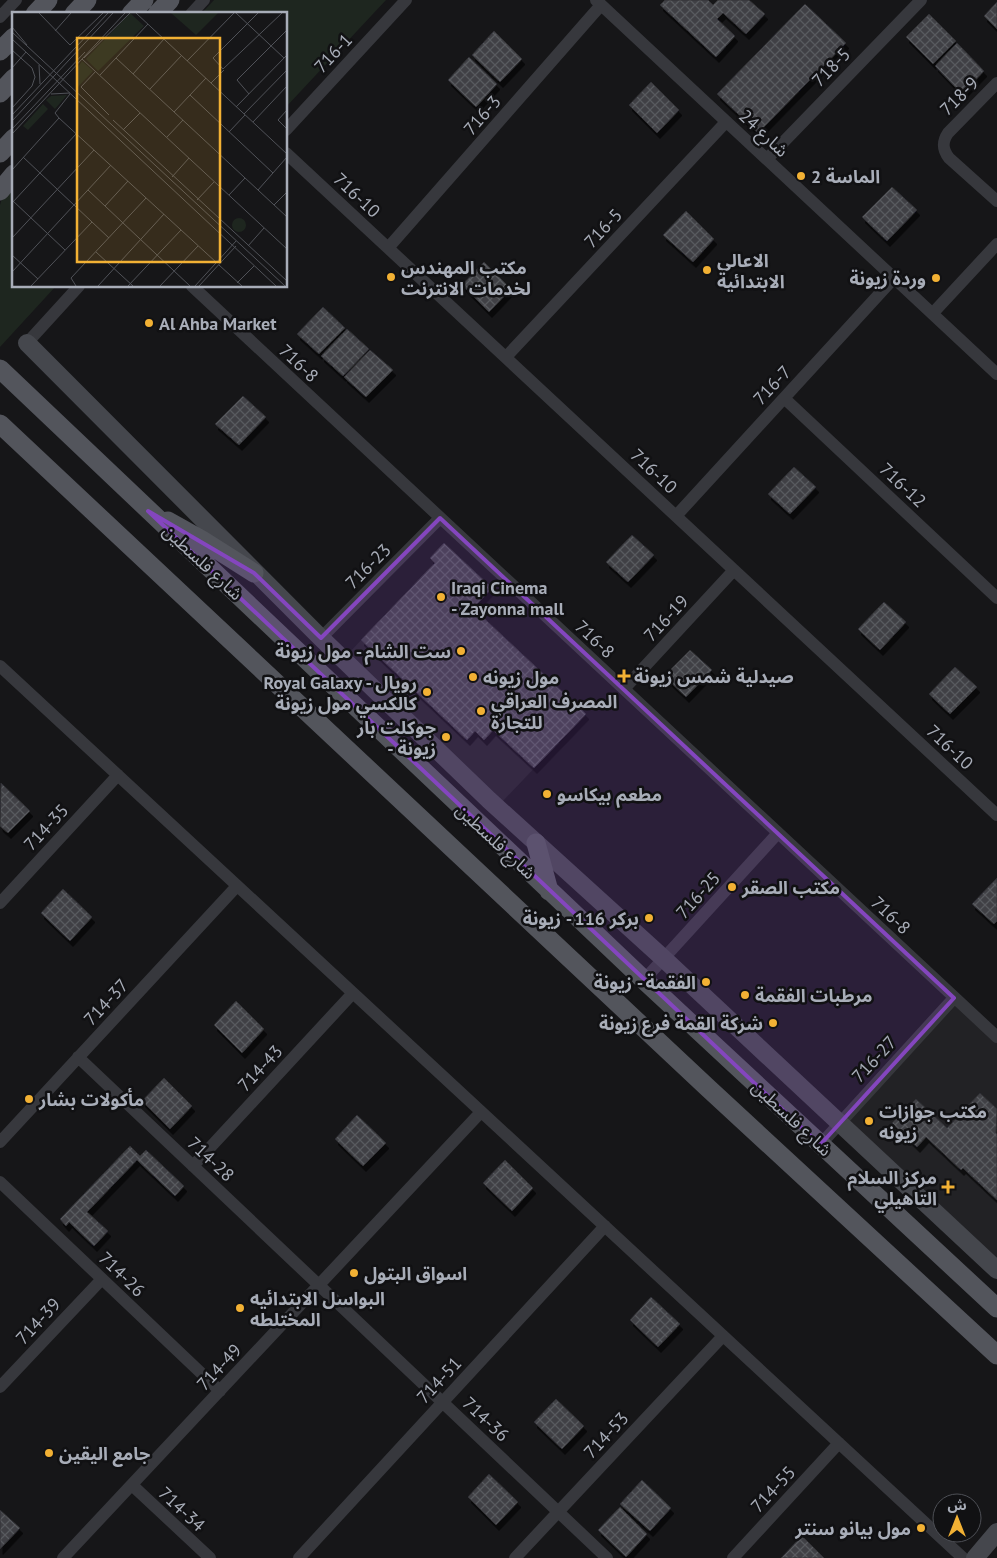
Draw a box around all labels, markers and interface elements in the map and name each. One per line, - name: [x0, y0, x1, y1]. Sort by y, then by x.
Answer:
- inset map: [12, 12, 288, 288]
- street label: 716-1: [309, 28, 357, 78]
- street label: 718-5: [807, 43, 855, 91]
- street label: 718-9: [935, 72, 983, 120]
- street label: 716-3: [458, 90, 506, 140]
- street label: شارع 24: [732, 104, 794, 164]
- place label: الماسة 2: [811, 165, 880, 188]
- street label: 716-10: [329, 168, 385, 222]
- marker: الماسة 2: [795, 170, 807, 182]
- street label: 716-5: [579, 203, 627, 253]
- place label: الاعالي الابتدائية: [717, 249, 785, 293]
- place label: مكتب المهندس لخدمات الانترنت: [401, 256, 531, 300]
- marker: الاعالي الابتدائية: [701, 264, 713, 276]
- place label: وردة زيونة: [849, 267, 926, 290]
- marker: مكتب المهندس لخدمات الانترنت: [385, 271, 397, 283]
- marker: وردة زيونة: [930, 272, 942, 284]
- place label: Al Ahba Market: [159, 312, 277, 335]
- marker: Al Ahba Market: [143, 317, 155, 329]
- street label: 716-8: [274, 339, 324, 387]
- street label: 716-7: [748, 360, 796, 410]
- street label: 716-10: [626, 444, 682, 498]
- street label: 716-12: [875, 458, 931, 512]
- street label: شارع فلسطين: [156, 519, 248, 607]
- street label: 716-23: [340, 538, 396, 594]
- place label: Iraqi Cinema - Zayonna mall: [451, 576, 565, 620]
- street label: 716-19: [639, 590, 693, 646]
- marker: Iraqi Cinema - Zayonna mall: [435, 591, 447, 603]
- street label: 716-8: [570, 615, 620, 663]
- place label: ست الشام - مول زيونة: [275, 640, 451, 665]
- marker: ست الشام - مول زيونة: [455, 645, 467, 657]
- place label: صيدلية شمس زيونة: [634, 665, 794, 688]
- place label: مول زيونه: [483, 666, 559, 689]
- marker: صيدلية شمس زيونة: [618, 670, 630, 682]
- place label: Royal Galaxy - رويال كالكسي مول زيونة: [263, 671, 418, 718]
- marker: مول زيونه: [467, 671, 479, 683]
- marker: Royal Galaxy - رويال كالكسي مول زيونة: [421, 686, 433, 698]
- place label: المصرف العراقي للتجارة: [491, 690, 617, 734]
- marker: المصرف العراقي للتجارة: [475, 705, 487, 717]
- place label: جوكلت بار - زيونة: [356, 716, 436, 760]
- street label: 716-10: [922, 720, 978, 774]
- marker: جوكلت بار - زيونة: [440, 731, 452, 743]
- place label: مطعم بيكاسو: [557, 783, 662, 808]
- marker: مطعم بيكاسو: [541, 788, 553, 800]
- street label: شارع فلسطين: [449, 798, 541, 886]
- street label: 714-35: [19, 799, 73, 855]
- street label: 716-25: [671, 867, 725, 923]
- place label: مكتب الصقر: [741, 876, 840, 899]
- marker: مكتب الصقر: [726, 881, 738, 893]
- street label: 716-8: [866, 891, 916, 939]
- place label: بركر 116 - زيونة: [523, 907, 639, 930]
- marker: بركر 116 - زيونة: [643, 912, 655, 924]
- place label: الفقمة - زيونة: [594, 971, 696, 994]
- street label: 714-37: [79, 974, 133, 1030]
- marker: الفقمة - زيونة: [700, 976, 712, 988]
- place label: مرطبات الفقمة: [755, 984, 872, 1007]
- marker: مرطبات الفقمة: [739, 989, 751, 1001]
- place label: شركة القمة فرع زيونة: [599, 1012, 763, 1037]
- marker: شركة القمة فرع زيونة: [767, 1017, 779, 1029]
- street label: 716-27: [847, 1031, 901, 1087]
- street label: 714-43: [233, 1040, 287, 1096]
- street label: شارع فلسطين: [745, 1075, 837, 1163]
- place label: مأكولات بشار: [38, 1087, 144, 1111]
- marker: مأكولات بشار: [23, 1093, 35, 1105]
- place label: مكتب جوازات زيونه: [879, 1100, 987, 1144]
- marker: مكتب جوازات زيونه: [863, 1115, 875, 1127]
- street label: 714-28: [183, 1132, 239, 1186]
- place label: مركز السلام التاهيلي: [848, 1166, 937, 1213]
- marker: مركز السلام التاهيلي: [941, 1180, 955, 1194]
- street label: 714-26: [94, 1246, 150, 1302]
- place label: اسواق البتول: [364, 1262, 467, 1285]
- marker: اسواق البتول: [348, 1267, 360, 1279]
- place label: البواسل الابتدائيه المختلطه: [250, 1287, 385, 1331]
- street label: 714-39: [11, 1293, 65, 1349]
- marker: البواسل الابتدائيه المختلطه: [234, 1302, 246, 1314]
- street label: 714-49: [192, 1339, 246, 1395]
- street label: 714-51: [412, 1352, 466, 1408]
- street label: 714-36: [458, 1392, 514, 1446]
- street label: 714-53: [579, 1407, 633, 1463]
- place label: جامع اليقين: [59, 1442, 150, 1467]
- marker: جامع اليقين: [43, 1447, 55, 1459]
- street label: 714-55: [746, 1461, 800, 1517]
- street label: 714-34: [154, 1482, 210, 1536]
- north arrow: [932, 1493, 982, 1543]
- text: ش: [947, 1496, 967, 1514]
- place label: مول بيانو سنتر: [794, 1517, 911, 1540]
- marker: مول بيانو سنتر: [915, 1522, 927, 1534]

